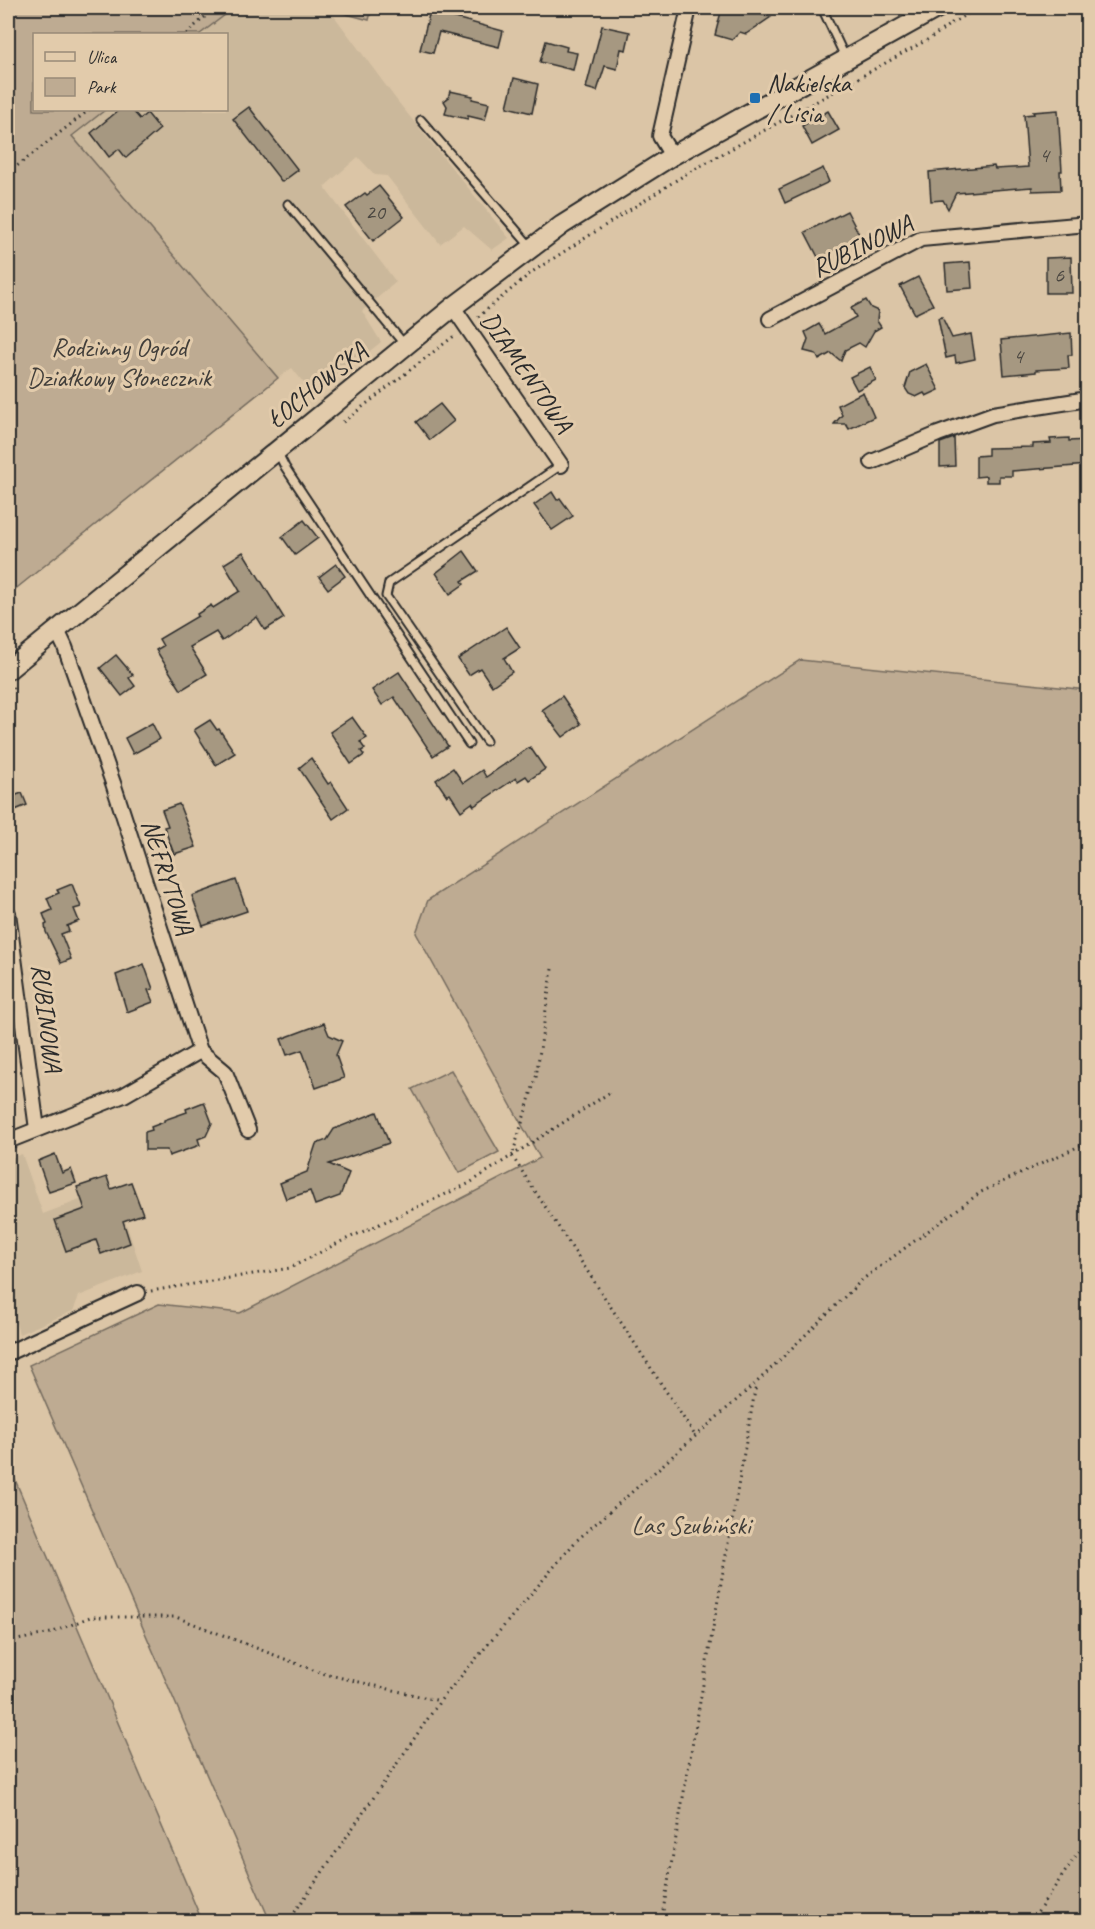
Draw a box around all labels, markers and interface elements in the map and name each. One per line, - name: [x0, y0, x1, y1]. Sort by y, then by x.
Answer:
- legend: [33, 33, 228, 111]
- text: Ulica: [87, 46, 118, 68]
- place label: Nakielska / Lisia: [767, 67, 852, 130]
- text: Park: [87, 76, 117, 98]
- marker: Nakielska / Lisia: [748, 91, 762, 105]
- house number: 4: [1039, 141, 1051, 169]
- house number: 20: [365, 198, 387, 226]
- street label: RUBINOWA: [806, 207, 920, 285]
- house number: 6: [1054, 261, 1065, 289]
- street label: DIAMENTOWA: [473, 305, 581, 440]
- park label: Rodzinny Ogród Działkowy Słonecznik: [27, 331, 213, 394]
- street label: ŁOCHOWSKA: [260, 334, 375, 436]
- house number: 4: [1013, 342, 1025, 370]
- street label: NEFRYTOWA: [134, 815, 202, 940]
- street label: RUBINOWA: [24, 962, 70, 1076]
- park label: Las Szubiński: [631, 1509, 754, 1542]

